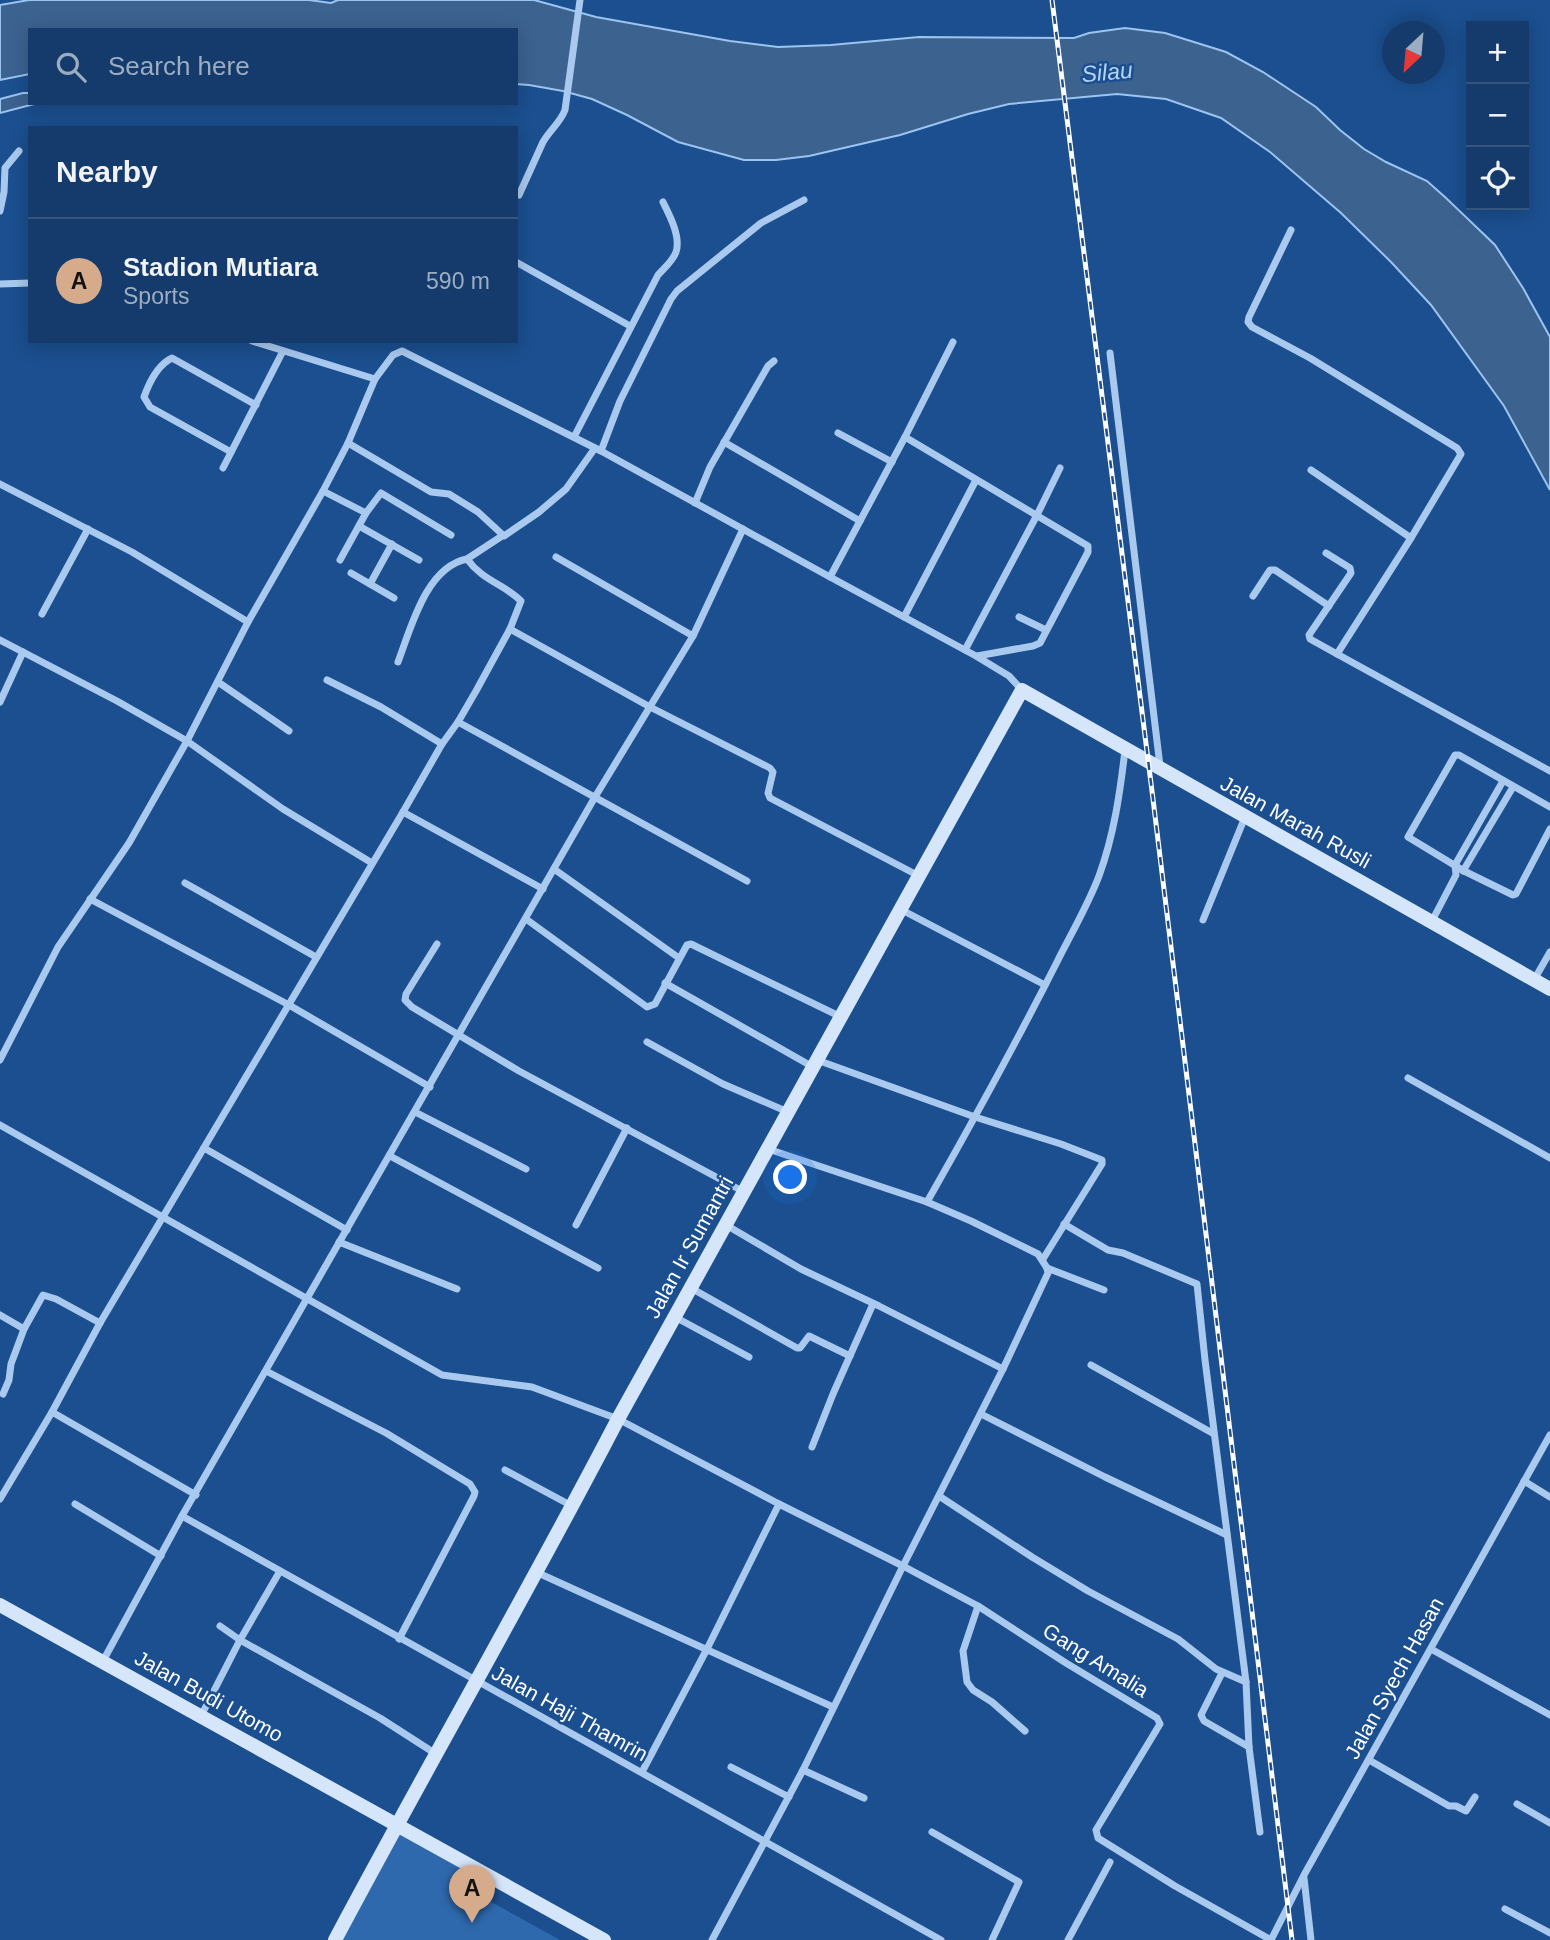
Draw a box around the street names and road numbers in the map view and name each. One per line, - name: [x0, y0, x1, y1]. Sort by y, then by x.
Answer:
- street label: Jalan Marah Rusli: [1217, 771, 1375, 873]
- street label: Jalan Ir Sumantri: [640, 1172, 738, 1322]
- street label: Jalan Syech Hasan: [1340, 1593, 1448, 1763]
- street label: Gang Amalia: [1039, 1618, 1153, 1702]
- street label: Jalan Budi Utomo: [131, 1646, 287, 1746]
- street label: Jalan Haji Thamrin: [488, 1661, 652, 1765]

